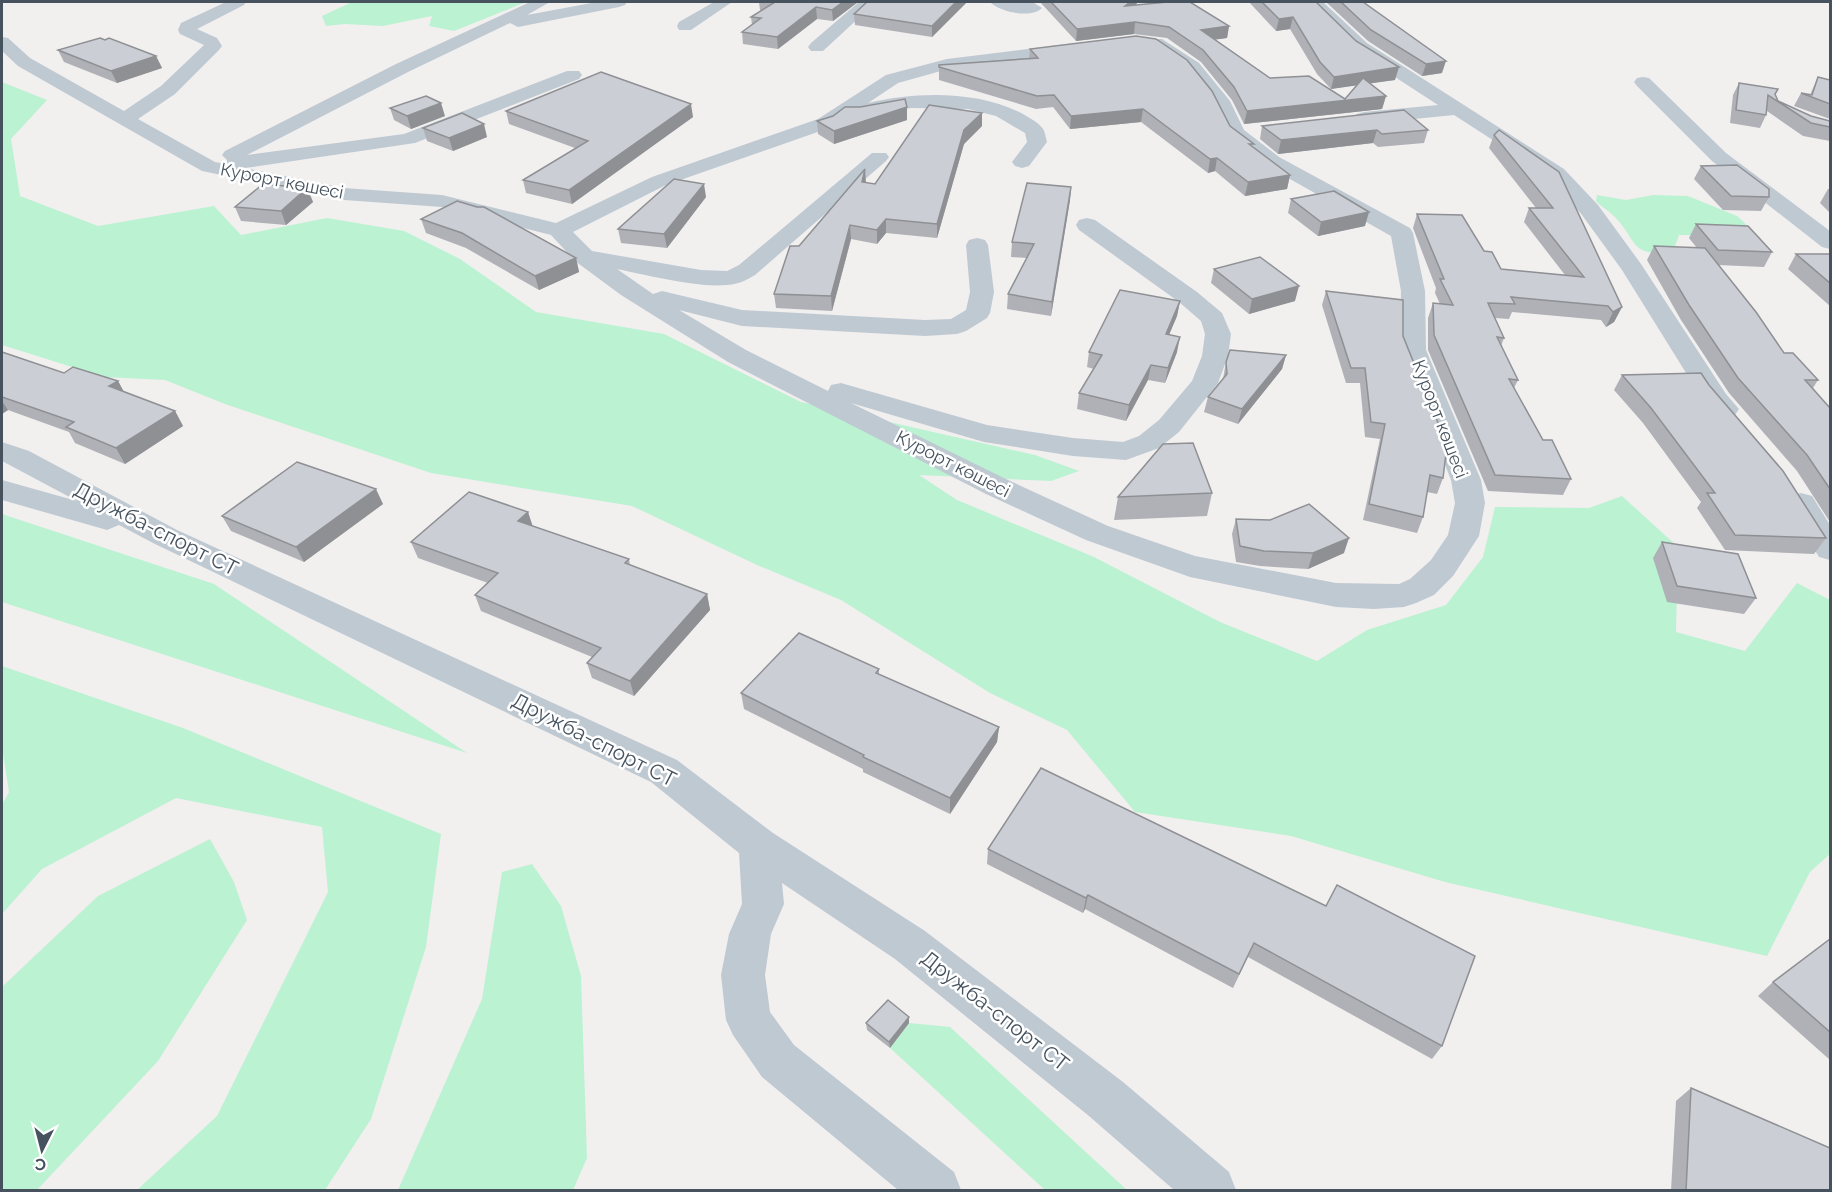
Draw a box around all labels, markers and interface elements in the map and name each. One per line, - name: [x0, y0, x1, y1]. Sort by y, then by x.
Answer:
- street label: Курорт көшесі: [219, 158, 345, 203]
- street label: Курорт көшесі: [1408, 357, 1473, 481]
- street label: Курорт көшесі: [893, 426, 1014, 501]
- street label: Дружба-спорт СТ: [70, 476, 243, 581]
- street label: Дружба-спорт СТ: [508, 687, 681, 792]
- street label: Дружба-спорт СТ: [916, 945, 1074, 1076]
- north arrow: [12, 1120, 72, 1180]
- text: С: [34, 1154, 47, 1174]

